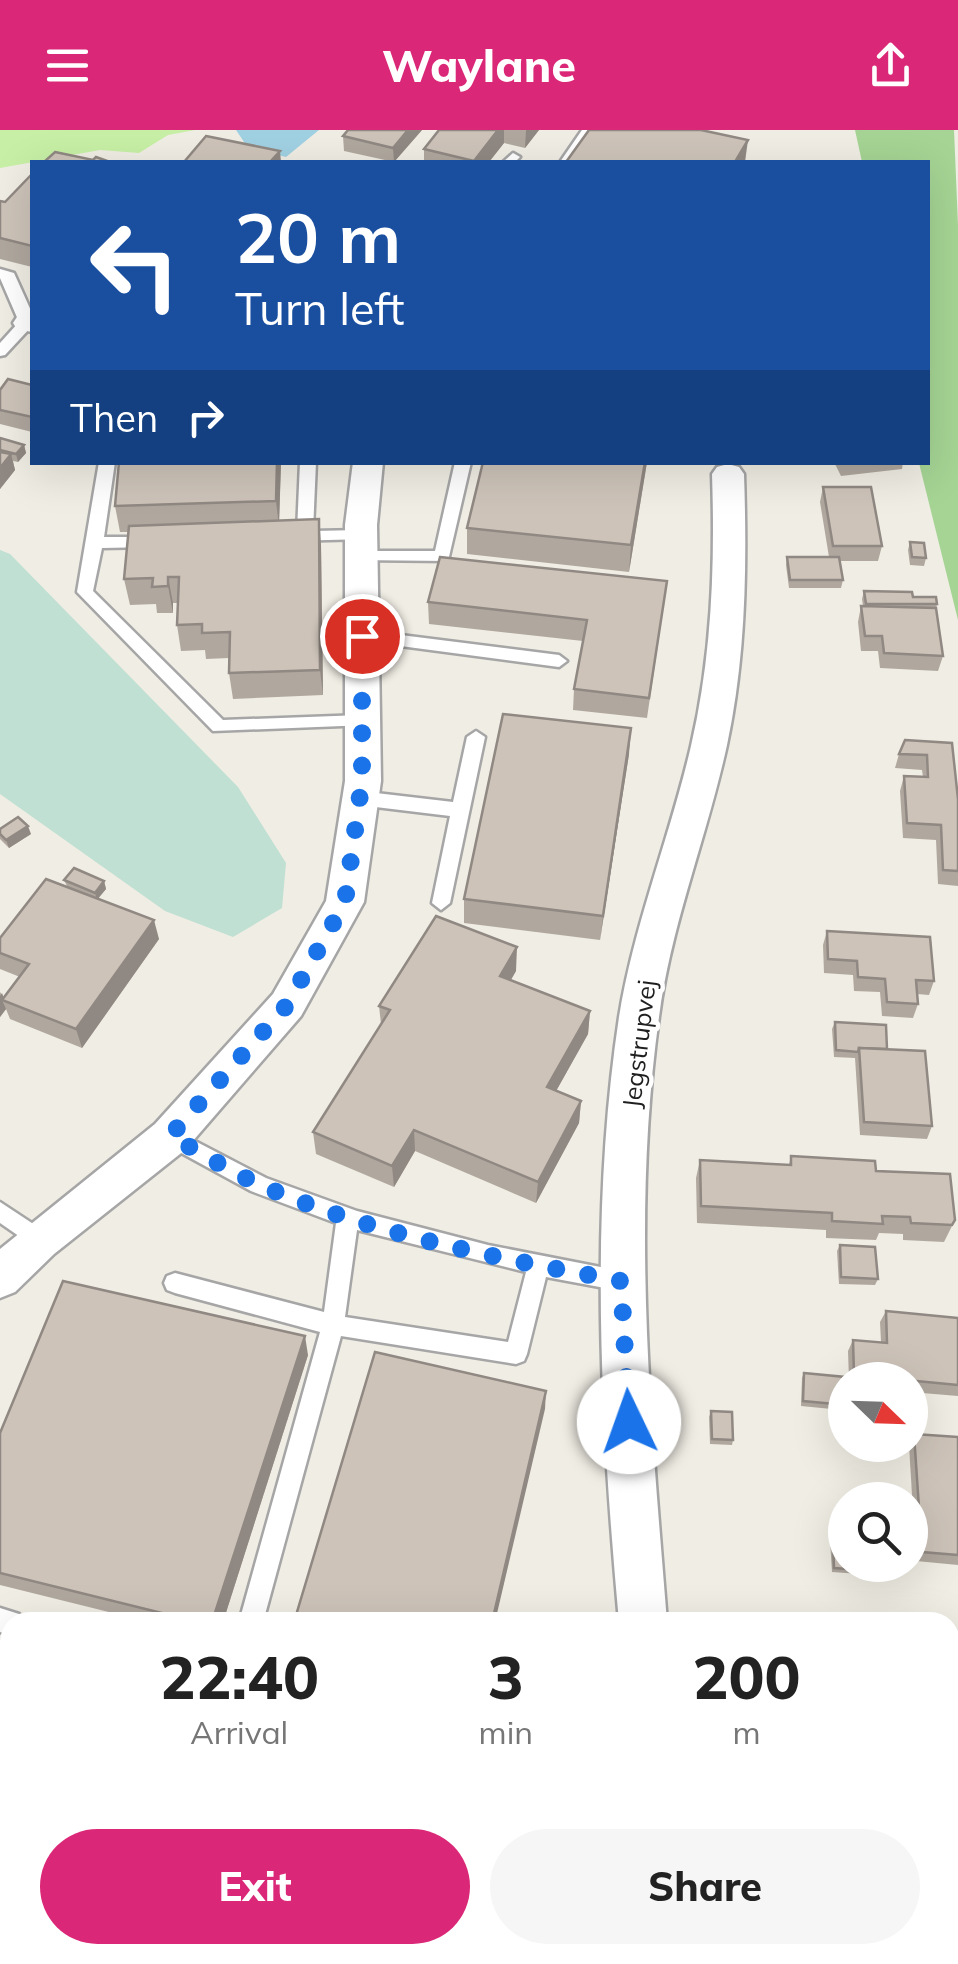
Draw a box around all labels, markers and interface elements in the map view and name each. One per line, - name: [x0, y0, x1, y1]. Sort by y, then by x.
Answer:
- text: Waylane: [382, 37, 576, 93]
- icon: menu: [40, 38, 95, 93]
- icon: share: [863, 38, 918, 93]
- text: 20 m: [235, 193, 401, 281]
- icon: left: [70, 200, 200, 330]
- text: Turn left: [235, 280, 404, 336]
- icon: right: [178, 390, 233, 445]
- text: Then: [70, 394, 158, 442]
- pin: [320, 594, 405, 679]
- icon: arrive: [335, 609, 390, 664]
- street label: Jegstrupvej: [615, 978, 662, 1110]
- north arrow: [828, 1362, 928, 1462]
- map controls: [828, 1362, 928, 1582]
- position arrow: [577, 1370, 681, 1474]
- button: search: [828, 1482, 928, 1582]
- text: 22:40: [159, 1639, 319, 1714]
- text: 3: [488, 1639, 524, 1714]
- text: 200: [692, 1639, 800, 1714]
- text: Arrival: [190, 1712, 288, 1752]
- text: min: [479, 1712, 533, 1752]
- text: m: [732, 1712, 761, 1752]
- button: Exit: [40, 1829, 470, 1944]
- button: Share: [490, 1829, 920, 1944]

